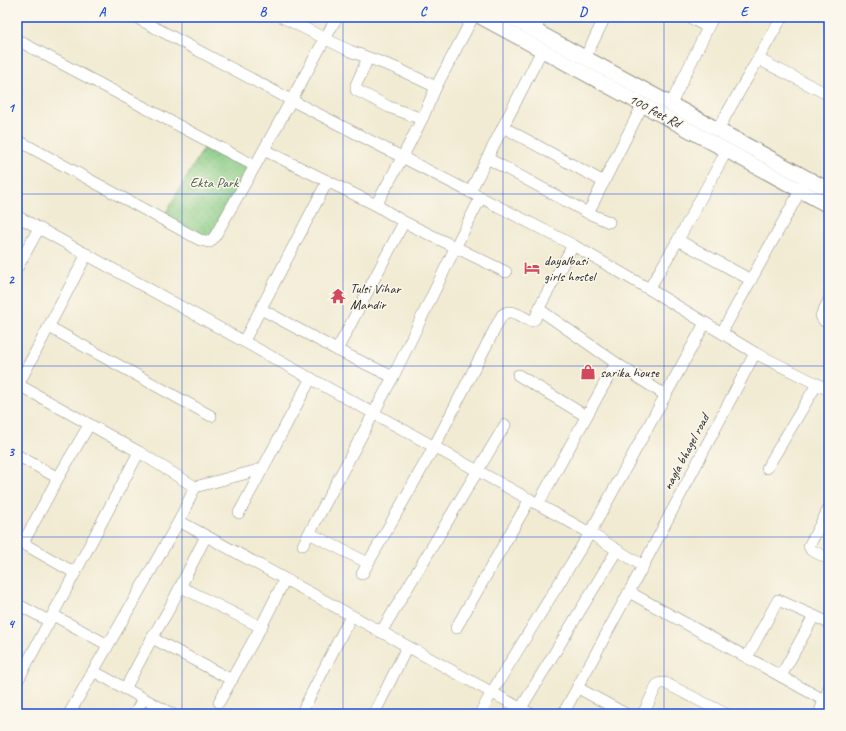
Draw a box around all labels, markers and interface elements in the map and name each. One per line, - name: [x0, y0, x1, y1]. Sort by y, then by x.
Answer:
- text: A: [99, 4, 107, 20]
- text: B: [260, 4, 268, 20]
- text: C: [420, 4, 428, 20]
- text: D: [579, 4, 588, 20]
- text: E: [741, 4, 750, 20]
- street label: 100 feet Rd: [626, 90, 686, 133]
- text: 1: [8, 100, 16, 116]
- park label: Ekta Park: [190, 174, 240, 191]
- place label: dayalbasi girls hostel: [544, 252, 598, 285]
- hotel icon: dayalbasi girls hostel: [523, 259, 541, 277]
- text: 2: [8, 272, 15, 288]
- place label: Tulsi Vihar Mandir: [350, 280, 403, 313]
- temple icon: Tulsi Vihar Mandir: [329, 287, 347, 305]
- shop icon: sarika house: [579, 363, 597, 381]
- place label: sarika house: [600, 364, 660, 381]
- street label: nagla bhagel road: [659, 409, 714, 493]
- text: 3: [8, 444, 15, 460]
- text: 4: [8, 616, 16, 632]

